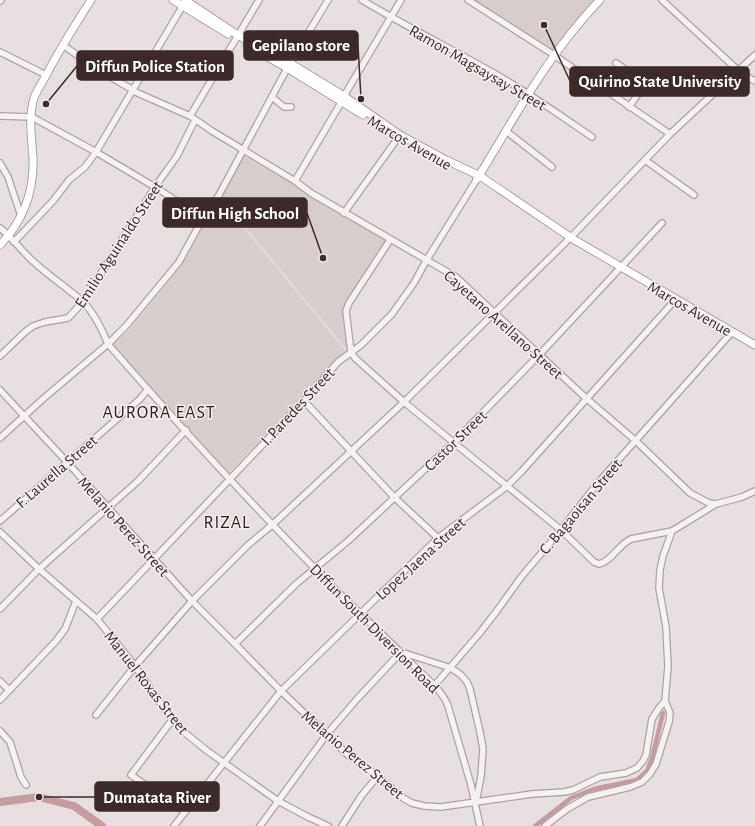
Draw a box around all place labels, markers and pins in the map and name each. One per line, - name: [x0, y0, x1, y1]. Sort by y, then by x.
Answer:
- callout: Gepilano store: [244, 31, 358, 60]
- callout: Diffun Police Station: [77, 51, 233, 80]
- callout: Quirino State University: [570, 67, 749, 96]
- callout: Diffun High School: [163, 198, 307, 227]
- callout: Dumatata River: [95, 782, 219, 811]

